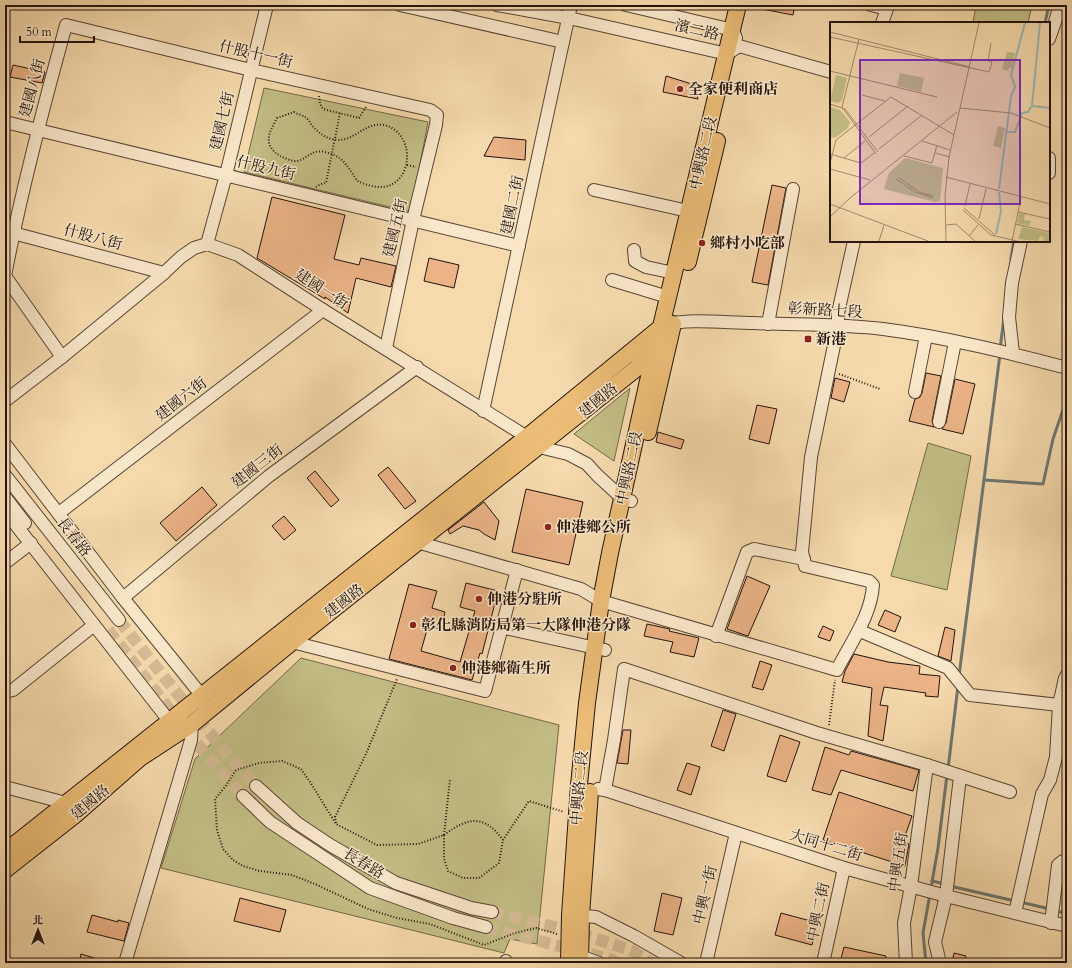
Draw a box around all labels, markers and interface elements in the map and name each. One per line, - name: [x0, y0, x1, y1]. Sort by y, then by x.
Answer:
- street label: 濱二路: [673, 15, 721, 45]
- scale bar: [20, 18, 94, 44]
- inset map: [830, 22, 1050, 242]
- text: 50 m: [26, 24, 53, 40]
- street label: 什股十一街: [217, 36, 295, 72]
- street label: 建國八街: [15, 56, 49, 120]
- place label: 全家便利商店: [688, 79, 778, 99]
- marker: 全家便利商店: [675, 84, 685, 94]
- street label: 建國七街: [206, 90, 238, 152]
- street label: 中興路二段: [685, 114, 721, 192]
- street label: 什股九街: [235, 152, 297, 184]
- street label: 建國二街: [496, 174, 528, 236]
- street label: 建國五街: [379, 197, 411, 259]
- street label: 什股八街: [61, 220, 125, 254]
- place label: 鄉村小吃部: [710, 233, 785, 253]
- marker: 鄉村小吃部: [697, 238, 707, 248]
- street label: 建國一街: [291, 264, 353, 314]
- street label: 彰新路七段: [787, 298, 863, 322]
- place label: 新港: [816, 329, 846, 349]
- marker: 新港: [803, 334, 813, 344]
- street label: 建國六街: [151, 373, 211, 425]
- street label: 建國路: [574, 378, 622, 422]
- street label: 中興路二段: [611, 429, 647, 507]
- street label: 建國三街: [227, 440, 287, 492]
- street label: 長春路: [52, 513, 96, 561]
- place label: 伸港鄉公所: [556, 517, 631, 537]
- marker: 伸港鄉公所: [543, 522, 553, 532]
- street label: 建國路: [320, 579, 368, 623]
- place label: 伸港分駐所: [487, 589, 562, 609]
- marker: 伸港分駐所: [474, 594, 484, 604]
- place label: 彰化縣消防局第一大隊伸港分隊: [421, 615, 631, 635]
- marker: 彰化縣消防局第一大隊伸港分隊: [408, 620, 418, 630]
- place label: 伸港鄉衛生所: [461, 658, 551, 678]
- marker: 伸港鄉衛生所: [448, 663, 458, 673]
- street label: 中興路二段: [566, 750, 592, 826]
- street label: 建國路: [66, 780, 114, 824]
- street label: 大同十二街: [787, 824, 865, 866]
- street label: 中興五街: [884, 831, 912, 893]
- street label: 長春路: [340, 843, 388, 883]
- street label: 中興一街: [689, 864, 721, 926]
- street label: 中興二街: [802, 881, 834, 943]
- north arrow: [18, 910, 58, 950]
- text: 北: [33, 913, 44, 928]

